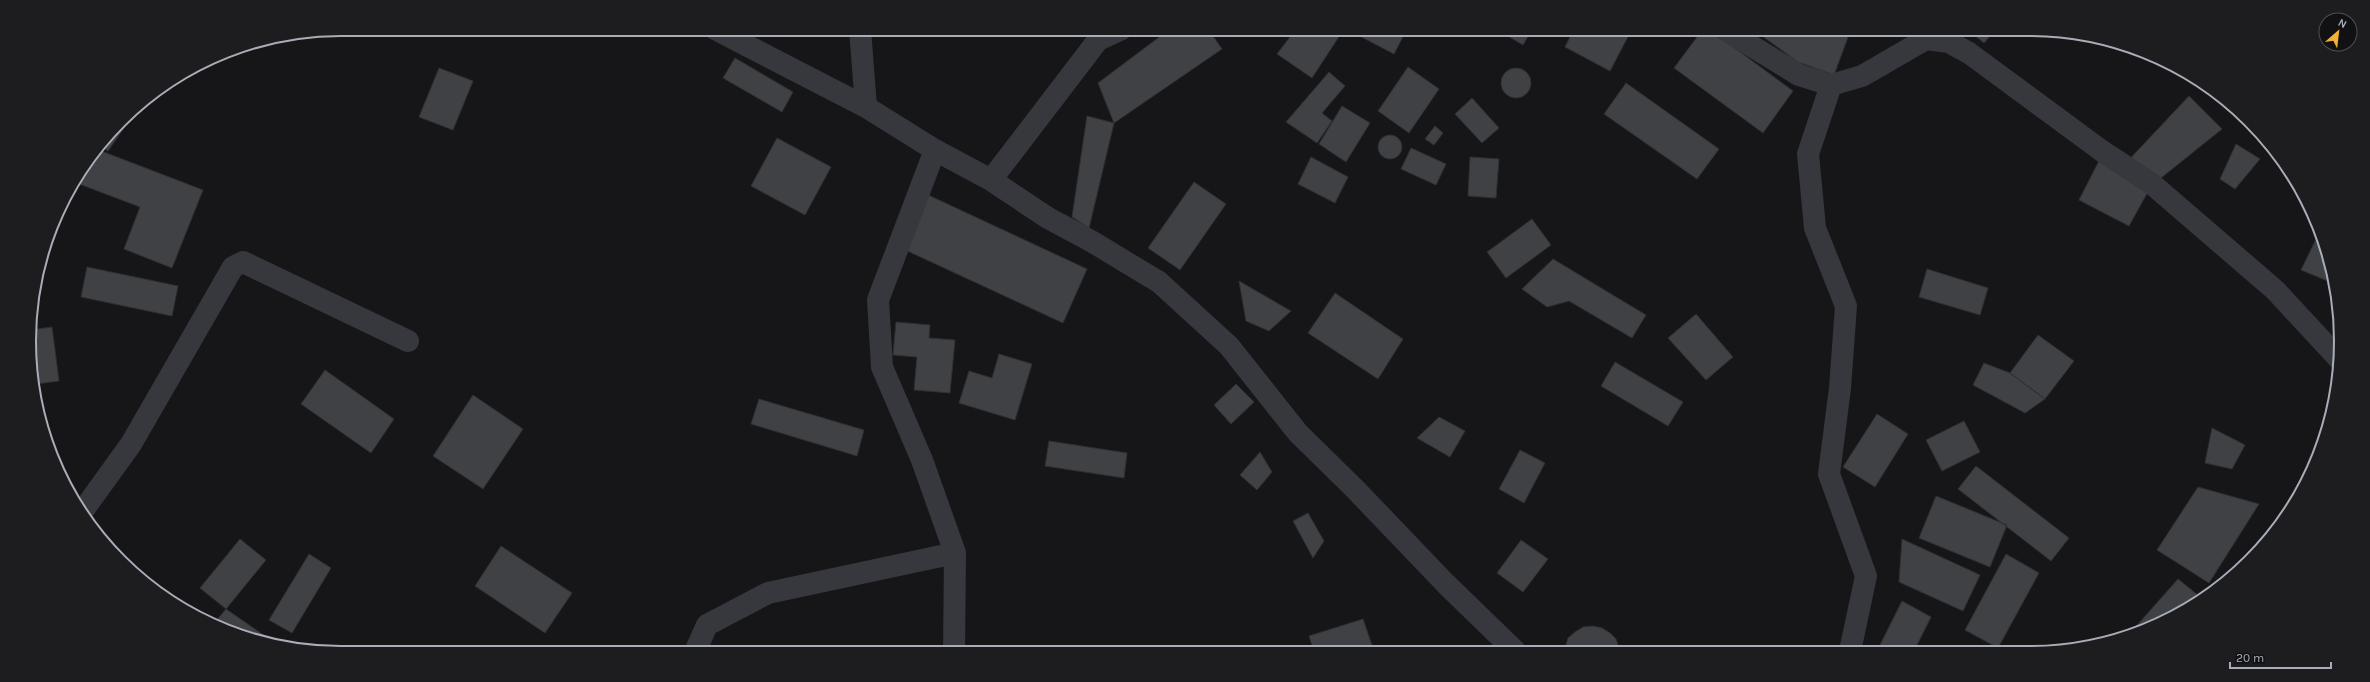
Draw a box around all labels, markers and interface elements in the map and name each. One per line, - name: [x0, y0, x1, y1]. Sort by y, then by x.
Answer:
- north arrow: [2318, 12, 2358, 52]
- text: N: [2336, 16, 2349, 31]
- scale bar: [2230, 644, 2331, 670]
- text: 20 m: [2236, 651, 2264, 665]

